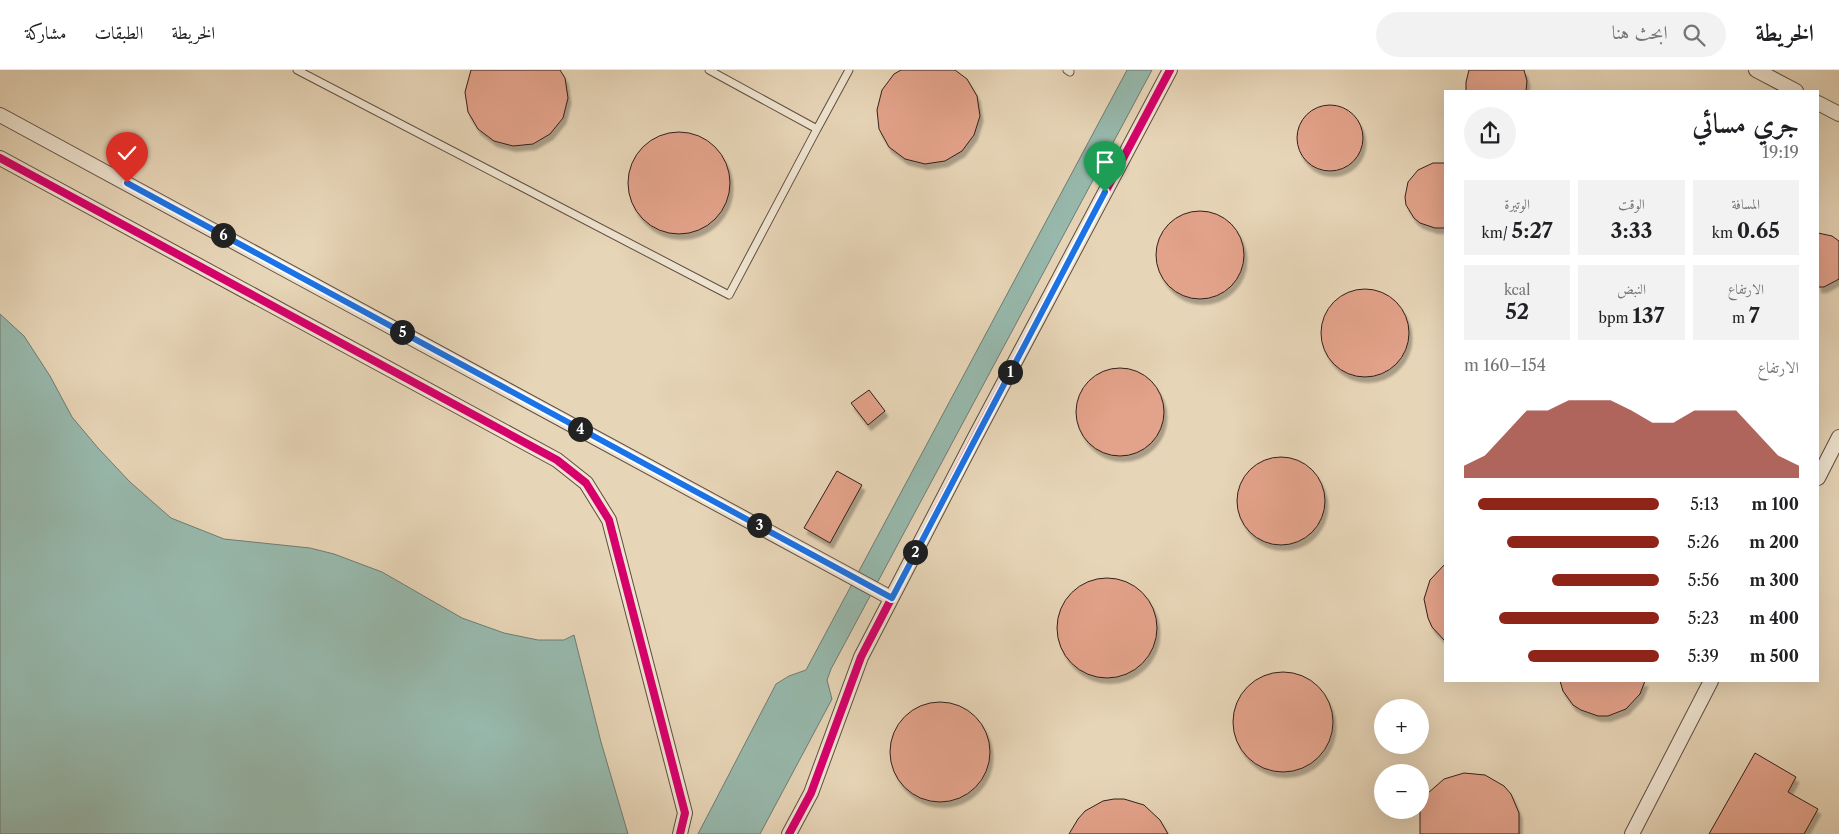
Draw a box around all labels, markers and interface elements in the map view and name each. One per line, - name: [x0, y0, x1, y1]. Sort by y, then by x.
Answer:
- search box: [1376, 12, 1726, 57]
- text: الخريطة: [1756, 18, 1814, 47]
- text: ابحث هنا: [1612, 21, 1668, 44]
- icon: search: [1680, 21, 1708, 49]
- text: مشاركة: [25, 22, 66, 44]
- text: الطبقات: [94, 22, 143, 44]
- text: الخريطة: [171, 22, 215, 44]
- text: جري مسائي: [1692, 106, 1799, 140]
- button: share: [1464, 107, 1516, 159]
- pin: [106, 132, 148, 183]
- icon: check: [113, 139, 141, 167]
- pin: [1084, 141, 1126, 192]
- text: 19:19: [1762, 142, 1799, 162]
- icon: arrive: [1091, 148, 1119, 176]
- text: الوتيرة: [1504, 195, 1530, 213]
- text: الوقت: [1618, 195, 1645, 213]
- text: المسافة: [1732, 195, 1760, 213]
- text: 5:27: [1512, 218, 1553, 243]
- text: 3:33: [1611, 218, 1652, 243]
- text: 0.65: [1737, 218, 1780, 243]
- pin: 6: [210, 222, 236, 248]
- text: /km: [1482, 224, 1512, 242]
- text: km: [1712, 224, 1737, 242]
- text: 6: [219, 226, 228, 244]
- text: النبض: [1617, 280, 1646, 298]
- text: الارتفاع: [1728, 280, 1764, 298]
- text: kcal: [1504, 281, 1530, 299]
- text: 52: [1505, 299, 1529, 324]
- text: 137: [1632, 303, 1665, 328]
- text: 7: [1749, 303, 1760, 328]
- text: bpm: [1598, 309, 1632, 327]
- text: m: [1732, 309, 1749, 327]
- pin: 5: [390, 320, 414, 344]
- text: 5: [399, 323, 406, 341]
- text: 154–160 m: [1464, 355, 1546, 375]
- text: الارتفاع: [1757, 357, 1799, 377]
- pin: 1: [998, 360, 1022, 384]
- text: 1: [1007, 363, 1014, 381]
- pin: 4: [568, 416, 592, 442]
- text: 4: [576, 420, 585, 438]
- text: 5:13: [1690, 494, 1719, 514]
- text: 100 m: [1752, 494, 1799, 514]
- pin: 3: [746, 512, 772, 538]
- text: 3: [756, 516, 763, 534]
- text: 5:26: [1687, 532, 1719, 552]
- text: 200 m: [1749, 532, 1799, 552]
- pin: 2: [902, 540, 928, 564]
- text: 2: [911, 543, 920, 561]
- text: 5:56: [1688, 570, 1719, 590]
- text: 300 m: [1750, 570, 1799, 590]
- text: 5:23: [1688, 608, 1719, 628]
- text: 400 m: [1749, 608, 1799, 628]
- text: 5:39: [1688, 646, 1719, 666]
- text: 500 m: [1750, 646, 1799, 666]
- map controls: [1374, 699, 1429, 819]
- button: +: [1374, 699, 1429, 754]
- button: −: [1374, 764, 1429, 819]

